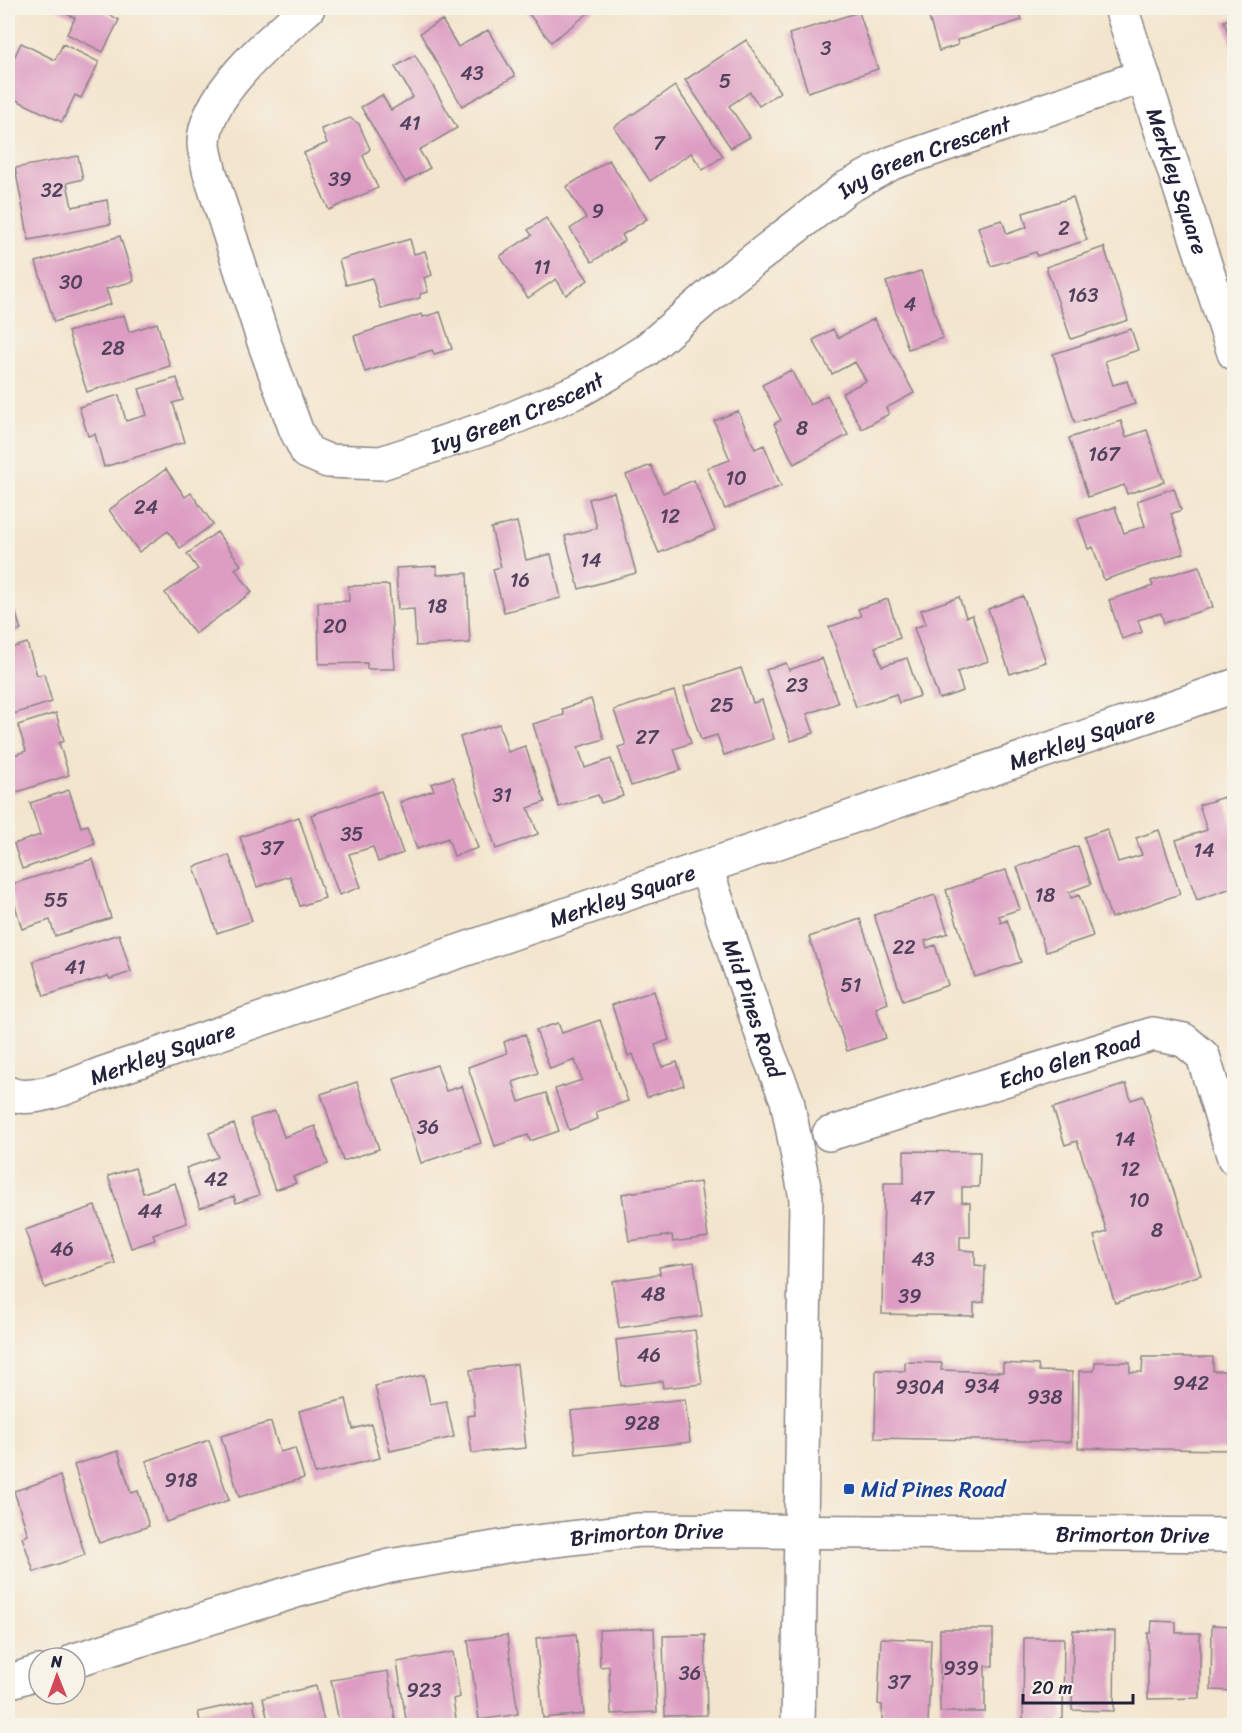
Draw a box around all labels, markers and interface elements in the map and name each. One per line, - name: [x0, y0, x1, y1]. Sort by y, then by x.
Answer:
- house number: 3: [821, 31, 832, 66]
- house number: 43: [460, 56, 484, 91]
- house number: 5: [719, 64, 731, 99]
- street label: Merkley Square: [1135, 102, 1220, 259]
- street label: Ivy Green Crescent: [827, 104, 1017, 209]
- house number: 41: [399, 106, 421, 141]
- house number: 7: [653, 126, 666, 161]
- house number: 39: [328, 162, 352, 197]
- house number: 32: [41, 173, 64, 208]
- house number: 9: [592, 194, 604, 229]
- house number: 2: [1058, 211, 1070, 246]
- house number: 11: [533, 250, 551, 285]
- house number: 30: [59, 265, 83, 300]
- house number: 163: [1068, 278, 1098, 313]
- house number: 4: [904, 287, 916, 322]
- house number: 28: [101, 331, 125, 366]
- street label: Ivy Green Crescent: [424, 360, 613, 465]
- house number: 8: [796, 411, 808, 446]
- house number: 167: [1088, 437, 1121, 472]
- house number: 10: [725, 461, 747, 496]
- house number: 24: [134, 490, 158, 525]
- house number: 12: [660, 499, 681, 534]
- house number: 14: [580, 543, 602, 578]
- house number: 16: [510, 563, 530, 598]
- house number: 18: [427, 589, 447, 624]
- house number: 20: [323, 609, 347, 644]
- house number: 23: [786, 668, 808, 703]
- house number: 25: [710, 688, 734, 723]
- street label: Merkley Square: [1003, 695, 1160, 781]
- house number: 27: [636, 720, 660, 755]
- house number: 31: [492, 778, 512, 813]
- house number: 35: [340, 817, 364, 852]
- house number: 37: [261, 831, 285, 866]
- house number: 14: [1193, 833, 1215, 868]
- street label: Merkley Square: [544, 852, 701, 939]
- house number: 18: [1035, 878, 1055, 913]
- house number: 55: [44, 883, 68, 918]
- house number: 22: [892, 930, 916, 965]
- street label: Mid Pines Road: [712, 934, 796, 1085]
- house number: 41: [64, 950, 86, 985]
- house number: 51: [841, 968, 861, 1003]
- street label: Merkley Square: [83, 1010, 241, 1096]
- street label: Echo Glen Road: [994, 1019, 1147, 1100]
- house number: 36: [417, 1110, 439, 1145]
- house number: 14: [1114, 1122, 1136, 1157]
- house number: 12: [1120, 1152, 1141, 1187]
- house number: 42: [204, 1162, 228, 1197]
- house number: 47: [910, 1181, 936, 1216]
- house number: 10: [1128, 1183, 1150, 1218]
- house number: 44: [138, 1194, 163, 1229]
- house number: 8: [1151, 1213, 1163, 1248]
- house number: 46: [50, 1232, 74, 1267]
- house number: 43: [911, 1242, 935, 1277]
- house number: 48: [641, 1277, 665, 1312]
- house number: 39: [898, 1279, 922, 1314]
- house number: 46: [637, 1338, 661, 1373]
- house number: 942: [1173, 1366, 1210, 1401]
- house number: 934: [964, 1369, 1000, 1404]
- house number: 930A: [895, 1370, 945, 1405]
- house number: 938: [1027, 1380, 1063, 1415]
- house number: 928: [624, 1406, 660, 1441]
- house number: 918: [165, 1463, 197, 1498]
- place label: Mid Pines Road: [861, 1470, 1007, 1509]
- marker: Mid Pines Road: [842, 1482, 856, 1496]
- street label: Brimorton Drive: [568, 1510, 724, 1558]
- street label: Brimorton Drive: [1055, 1514, 1210, 1554]
- north arrow: [27, 1646, 87, 1706]
- text: N: [50, 1647, 63, 1676]
- house number: 939: [943, 1651, 979, 1686]
- house number: 36: [679, 1656, 701, 1691]
- house number: 37: [888, 1665, 912, 1700]
- scale bar: [1023, 1667, 1132, 1705]
- text: 20 m: [1032, 1672, 1072, 1704]
- house number: 923: [407, 1673, 441, 1708]

